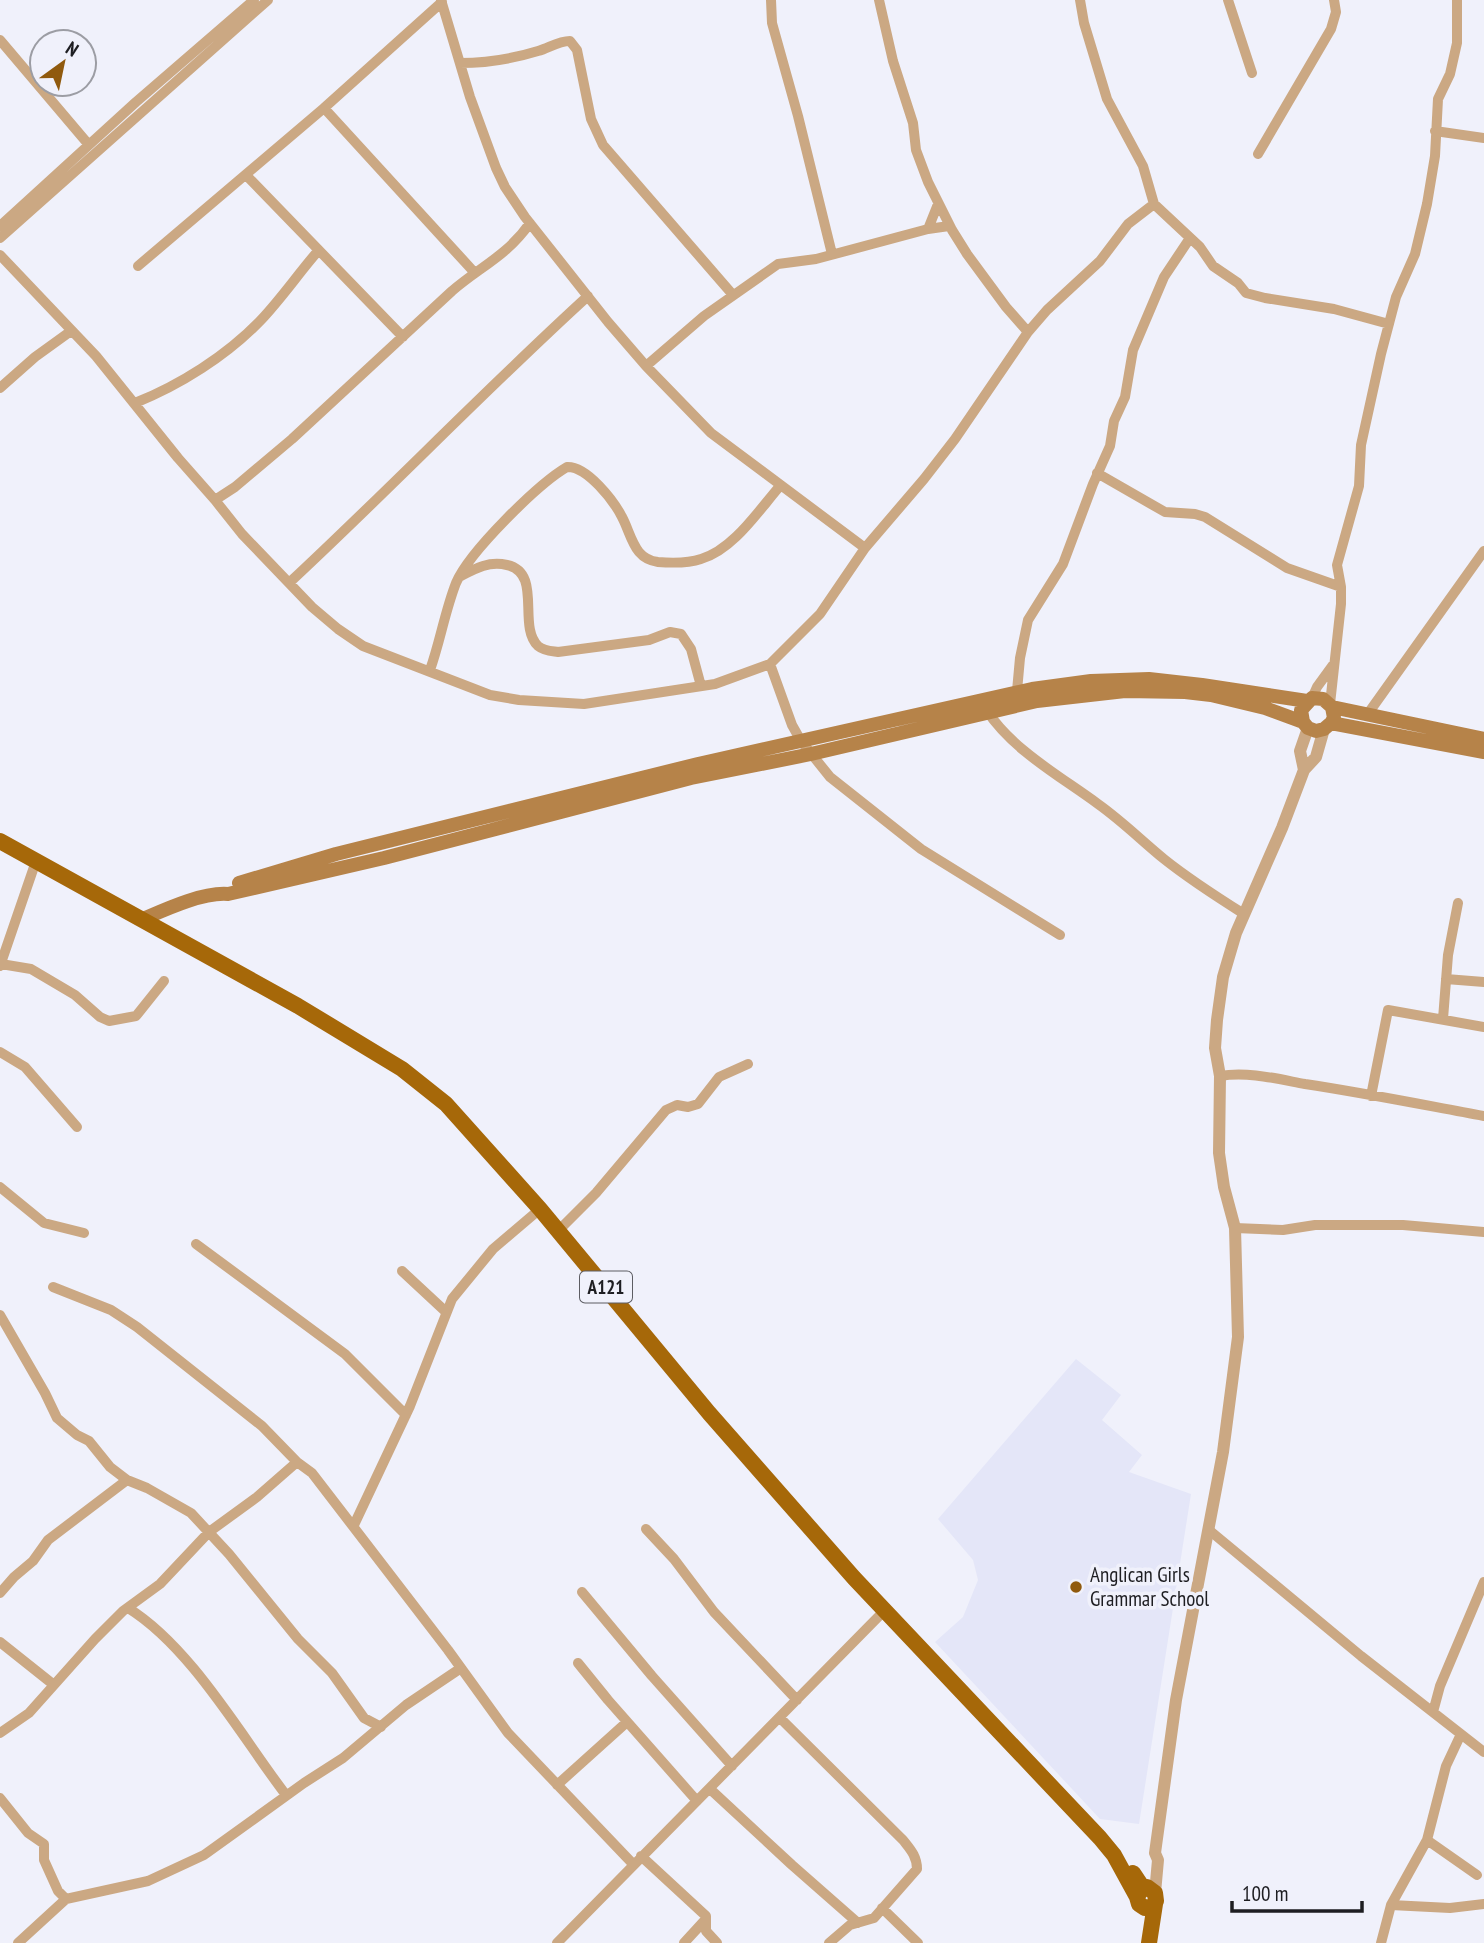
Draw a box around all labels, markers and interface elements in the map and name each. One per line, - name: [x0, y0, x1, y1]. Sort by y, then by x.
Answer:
- north arrow: [28, 28, 98, 98]
- text: N: [61, 36, 83, 62]
- road number: A121: [580, 1272, 632, 1302]
- place label: Anglican Girls Grammar School: [1090, 1561, 1209, 1612]
- marker: Anglican Girls Grammar School: [1068, 1579, 1084, 1595]
- scale bar: [1232, 1870, 1362, 1914]
- text: 100 m: [1242, 1880, 1288, 1907]

